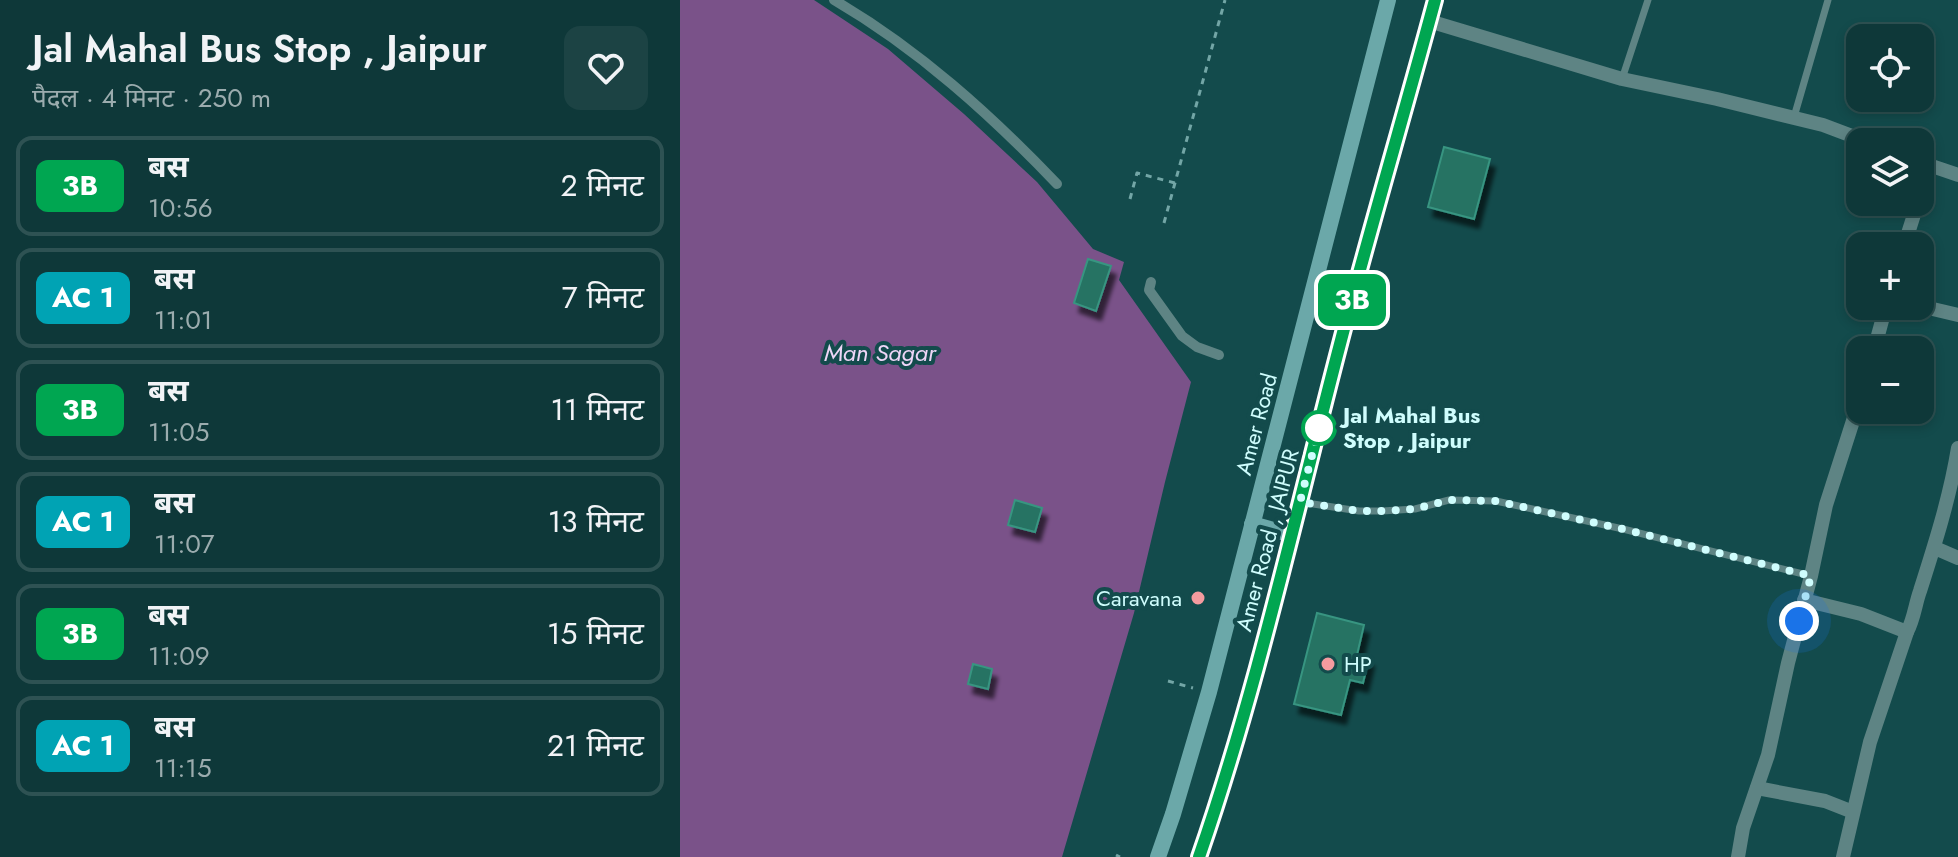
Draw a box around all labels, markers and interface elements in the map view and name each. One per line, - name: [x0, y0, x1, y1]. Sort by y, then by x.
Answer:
- text: Jal Mahal Bus Stop , Jaipur: [32, 21, 487, 76]
- map controls: [1846, 24, 1934, 424]
- button: locate: [1846, 24, 1934, 112]
- button: heart: [564, 26, 648, 110]
- text: पैदल · 4 मिनट · 250 m: [32, 79, 271, 117]
- button: layers: [1846, 128, 1934, 216]
- text: बस: [148, 145, 189, 188]
- text: 2 मिनट: [560, 164, 644, 207]
- text: 3B: [62, 165, 98, 206]
- text: 10:56: [148, 189, 213, 227]
- button: +: [1846, 232, 1934, 320]
- text: बस: [154, 257, 195, 300]
- line badge: 3B: [1316, 274, 1388, 326]
- text: 7 मिनट: [562, 276, 644, 319]
- text: AC 1: [52, 277, 114, 318]
- text: 3B: [1334, 279, 1370, 320]
- text: 11:01: [154, 301, 213, 339]
- water label: Man Sagar: [824, 335, 938, 370]
- button: −: [1846, 336, 1934, 424]
- text: बस: [148, 369, 189, 412]
- street label: Amer Road: [1227, 369, 1285, 479]
- text: 11 मिनट: [551, 388, 644, 431]
- text: 3B: [62, 389, 98, 430]
- place label: Jal Mahal Bus Stop , Jaipur: [1339, 399, 1480, 456]
- marker: Jal Mahal Bus Stop , Jaipur: [1302, 411, 1336, 445]
- text: 11:05: [148, 413, 209, 451]
- street label: Amer Road , JAIPUR: [1227, 444, 1307, 635]
- text: बस: [154, 481, 195, 524]
- text: 13 मिनट: [548, 500, 644, 543]
- text: AC 1: [52, 501, 114, 542]
- text: 11:07: [154, 525, 214, 563]
- place label: Caravana: [1096, 582, 1182, 614]
- marker: Caravana: [1189, 589, 1207, 607]
- text: बस: [148, 593, 189, 636]
- your location: [1779, 601, 1819, 641]
- text: 15 मिनट: [547, 612, 644, 655]
- text: 3B: [62, 613, 98, 654]
- text: 11:09: [148, 637, 210, 675]
- place label: HP: [1344, 648, 1372, 680]
- marker: HP: [1319, 655, 1337, 673]
- text: बस: [154, 705, 195, 748]
- text: 21 मिनट: [547, 724, 644, 767]
- text: AC 1: [52, 725, 114, 766]
- text: 11:15: [154, 749, 212, 787]

